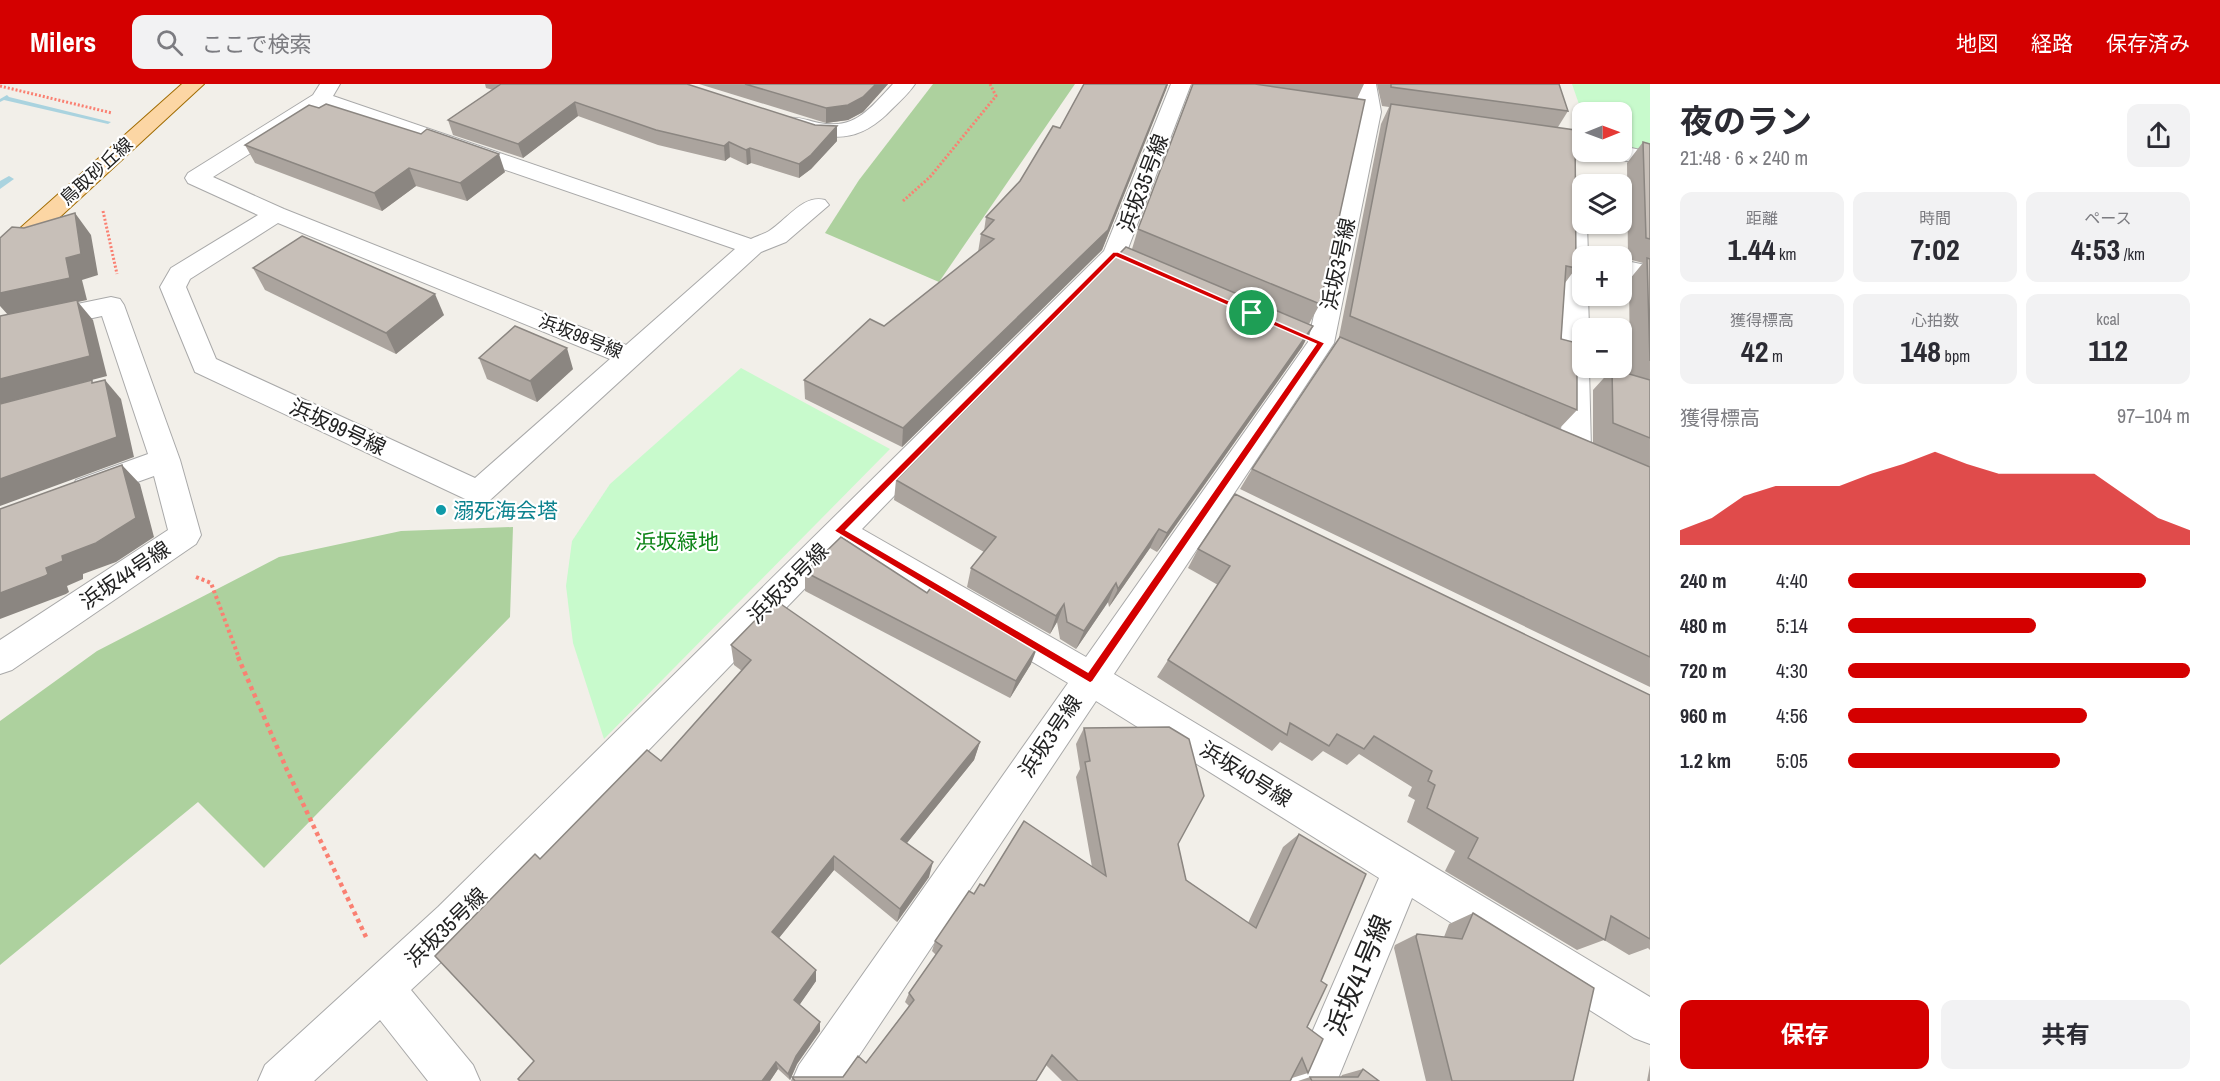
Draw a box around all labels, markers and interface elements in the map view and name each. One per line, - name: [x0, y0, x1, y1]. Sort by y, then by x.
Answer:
- search box: [132, 15, 552, 69]
- text: Milers: [30, 23, 96, 61]
- icon: search: [153, 26, 186, 59]
- text: ここで検索: [201, 29, 311, 59]
- text: 地図: [1956, 29, 1998, 58]
- text: 経路: [2031, 29, 2073, 58]
- text: 保存済み: [2106, 29, 2190, 58]
- text: 夜のラン: [1680, 99, 1812, 143]
- north arrow: [1572, 102, 1632, 162]
- map controls: [1572, 102, 1632, 378]
- button: share: [2127, 104, 2190, 167]
- street label: 浜坂35号線: [1111, 130, 1175, 236]
- street label: 鳥取砂丘線: [54, 132, 138, 210]
- text: 21:48 · 6 × 240 m: [1680, 144, 1808, 171]
- button: layers: [1572, 174, 1632, 234]
- text: 距離: [1746, 207, 1778, 229]
- text: 時間: [1919, 207, 1951, 229]
- text: ペース: [2084, 207, 2132, 229]
- street label: 浜坂3号線: [1314, 215, 1362, 313]
- text: 1.44: [1727, 229, 1775, 269]
- text: 7:02: [1910, 229, 1960, 269]
- text: 4:53: [2071, 229, 2120, 269]
- text: km: [1775, 243, 1797, 265]
- text: /km: [2120, 243, 2145, 265]
- button: +: [1572, 246, 1632, 306]
- pin: [1226, 287, 1277, 338]
- icon: arrive: [1235, 296, 1268, 329]
- street label: 浜坂98号線: [535, 308, 627, 364]
- text: kcal: [2096, 308, 2120, 330]
- text: 獲得標高: [1730, 309, 1794, 331]
- text: 心拍数: [1911, 309, 1959, 331]
- button: −: [1572, 318, 1632, 378]
- text: 112: [2088, 330, 2128, 370]
- text: 42: [1741, 331, 1768, 371]
- text: 148: [1900, 331, 1941, 371]
- text: m: [1768, 345, 1783, 367]
- text: bpm: [1941, 345, 1970, 367]
- street label: 浜坂99号線: [285, 392, 391, 462]
- text: 97–104 m: [2117, 402, 2190, 429]
- text: 獲得標高: [1680, 404, 1760, 431]
- place label: 溺死海会塔: [453, 496, 558, 525]
- marker: 溺死海会塔: [434, 503, 448, 517]
- park label: 浜坂緑地: [635, 527, 719, 556]
- street label: 浜坂44号線: [74, 534, 176, 616]
- street label: 浜坂35号線: [741, 536, 835, 630]
- text: 240 m: [1680, 567, 1727, 594]
- text: 4:40: [1776, 567, 1808, 594]
- text: 480 m: [1680, 612, 1727, 639]
- text: 5:14: [1776, 612, 1808, 639]
- text: 720 m: [1680, 657, 1727, 684]
- text: 4:30: [1776, 657, 1808, 684]
- street label: 浜坂3号線: [1012, 689, 1088, 783]
- text: 960 m: [1680, 702, 1727, 729]
- text: 4:56: [1776, 702, 1808, 729]
- street label: 浜坂40号線: [1195, 734, 1297, 814]
- text: 1.2 km: [1680, 747, 1731, 774]
- text: 5:05: [1776, 747, 1808, 774]
- street label: 浜坂35号線: [399, 881, 493, 973]
- street label: 浜坂41号線: [1317, 909, 1399, 1041]
- button: 保存: [1680, 1000, 1929, 1069]
- button: 共有: [1941, 1000, 2190, 1069]

